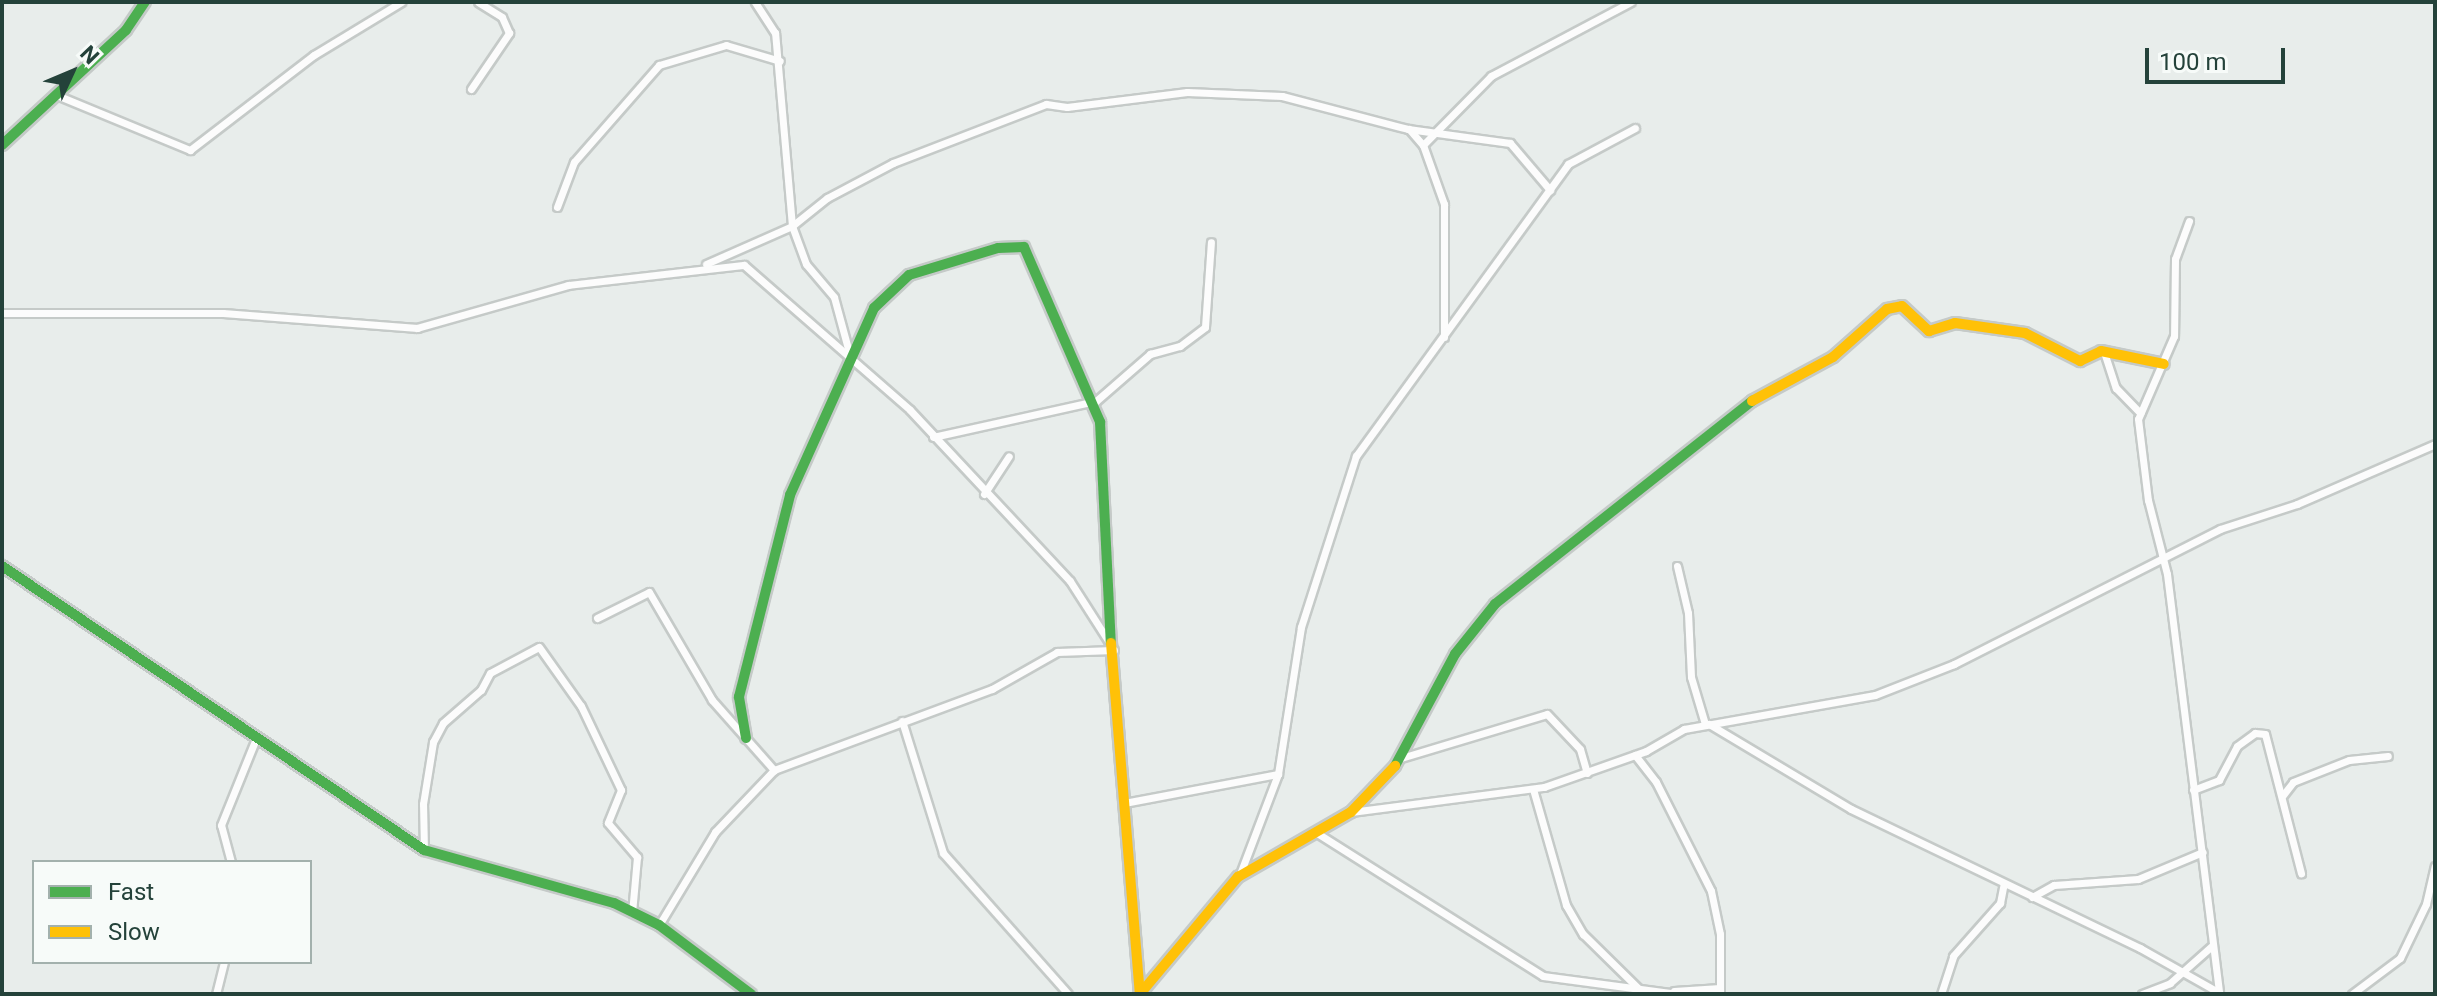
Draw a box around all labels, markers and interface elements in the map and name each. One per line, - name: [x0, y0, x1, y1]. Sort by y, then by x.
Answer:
- north arrow: [32, 32, 112, 112]
- scale bar: [2149, 32, 2289, 82]
- text: N: [75, 41, 104, 69]
- text: 100 m: [2159, 48, 2226, 76]
- legend: [32, 860, 312, 964]
- text: Fast: [108, 878, 154, 906]
- text: Slow: [108, 918, 160, 946]

